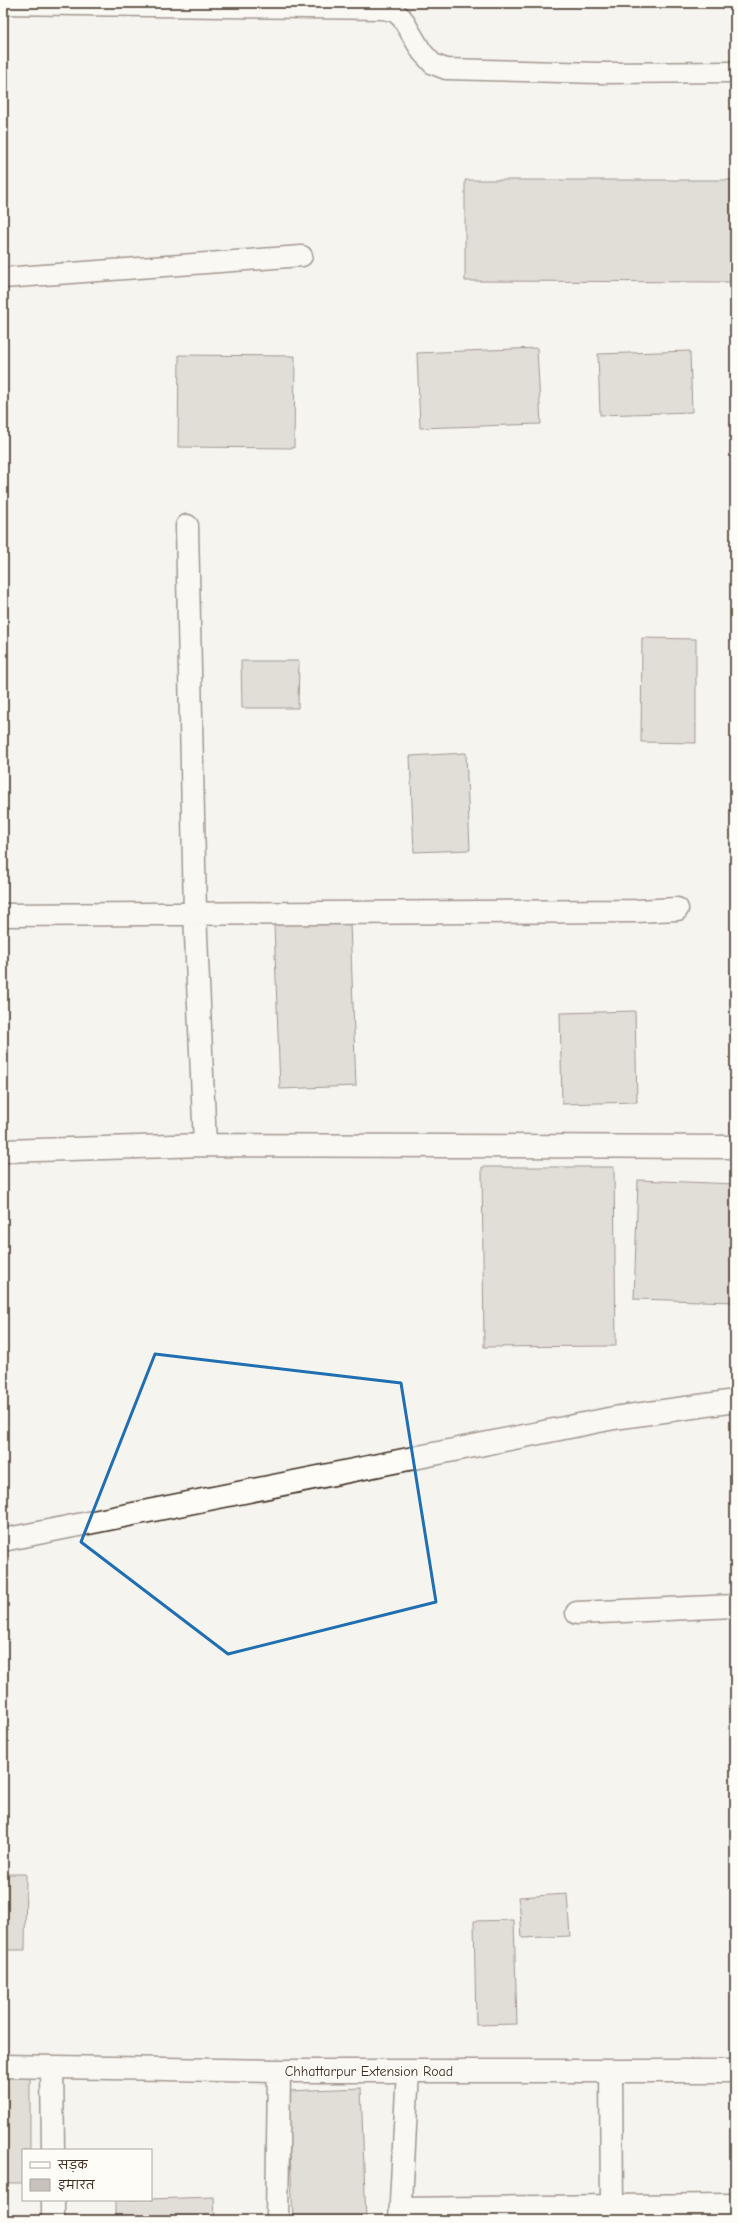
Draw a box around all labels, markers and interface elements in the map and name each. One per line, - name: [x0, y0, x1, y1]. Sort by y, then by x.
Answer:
- street label: Chhattarpur Extension Road: [285, 2063, 453, 2080]
- legend: [22, 2149, 152, 2201]
- text: सड़क: [57, 2158, 89, 2173]
- text: इमारत: [58, 2178, 96, 2192]

